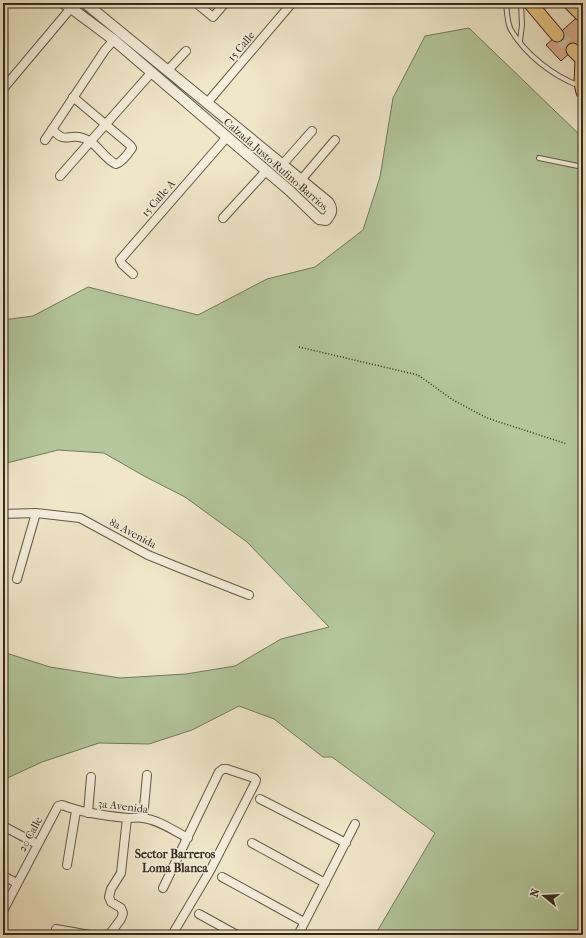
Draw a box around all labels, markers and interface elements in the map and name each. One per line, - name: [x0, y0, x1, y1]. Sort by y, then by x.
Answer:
- street label: 15 Calle: [225, 28, 258, 64]
- street label: Calzada Justo Rufino Barrios: [221, 116, 330, 213]
- street label: 15 Calle A: [139, 177, 178, 219]
- street label: 8a Avenida: [107, 516, 159, 552]
- street label: 3a Avenida: [97, 797, 150, 816]
- street label: 20 Calle: [16, 814, 45, 854]
- district label: Sector Barreros Loma Blanca: [135, 847, 216, 875]
- north arrow: [524, 876, 564, 916]
- text: N: [527, 886, 543, 899]

